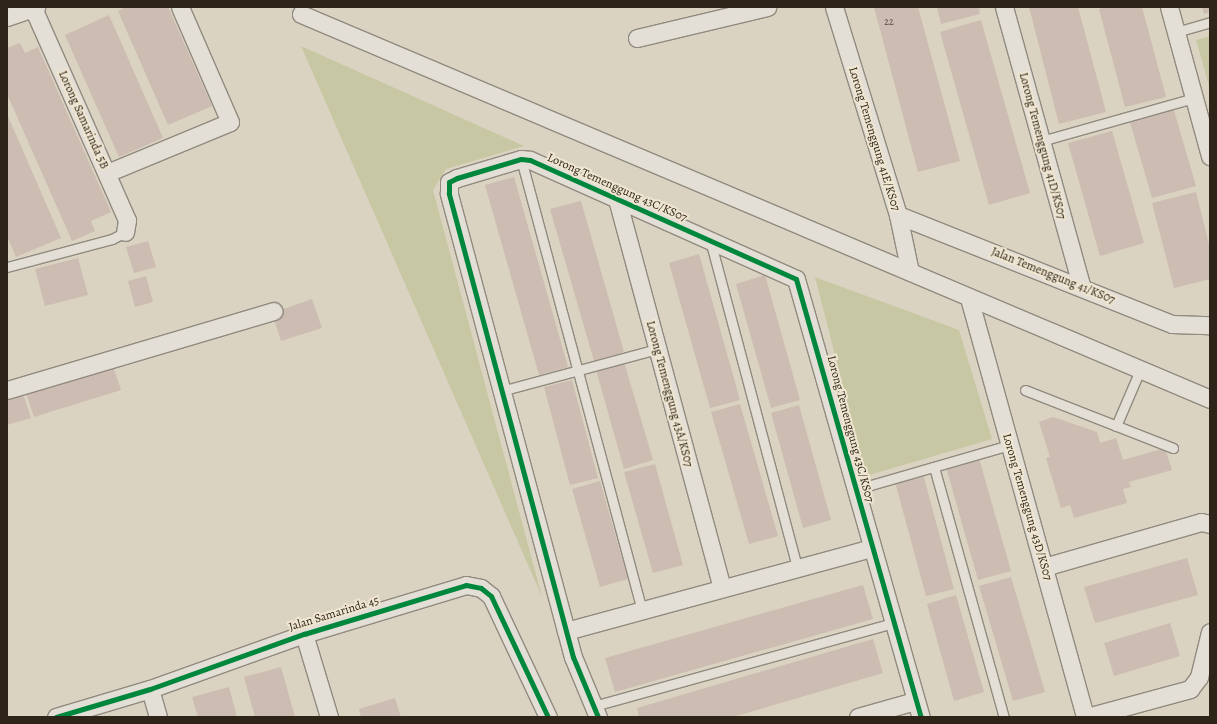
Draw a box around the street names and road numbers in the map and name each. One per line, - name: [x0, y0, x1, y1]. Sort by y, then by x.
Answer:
- street label: Lorong Temenggung 41E/KS07: [845, 65, 903, 213]
- street label: Lorong Samarinda 5B: [55, 69, 111, 171]
- street label: Lorong Temenggung 41D/KS07: [1015, 71, 1069, 221]
- street label: Lorong Temenggung 43C/KS07: [545, 151, 689, 225]
- street label: Jalan Temenggung 41/KS07: [989, 245, 1117, 307]
- street label: Lorong Temenggung 43A/KS07: [643, 319, 695, 469]
- street label: Lorong Temenggung 43C/KS07: [823, 354, 877, 504]
- street label: Lorong Temenggung 43D/KS07: [999, 432, 1055, 582]
- street label: Jalan Samarinda 45: [287, 593, 381, 635]

